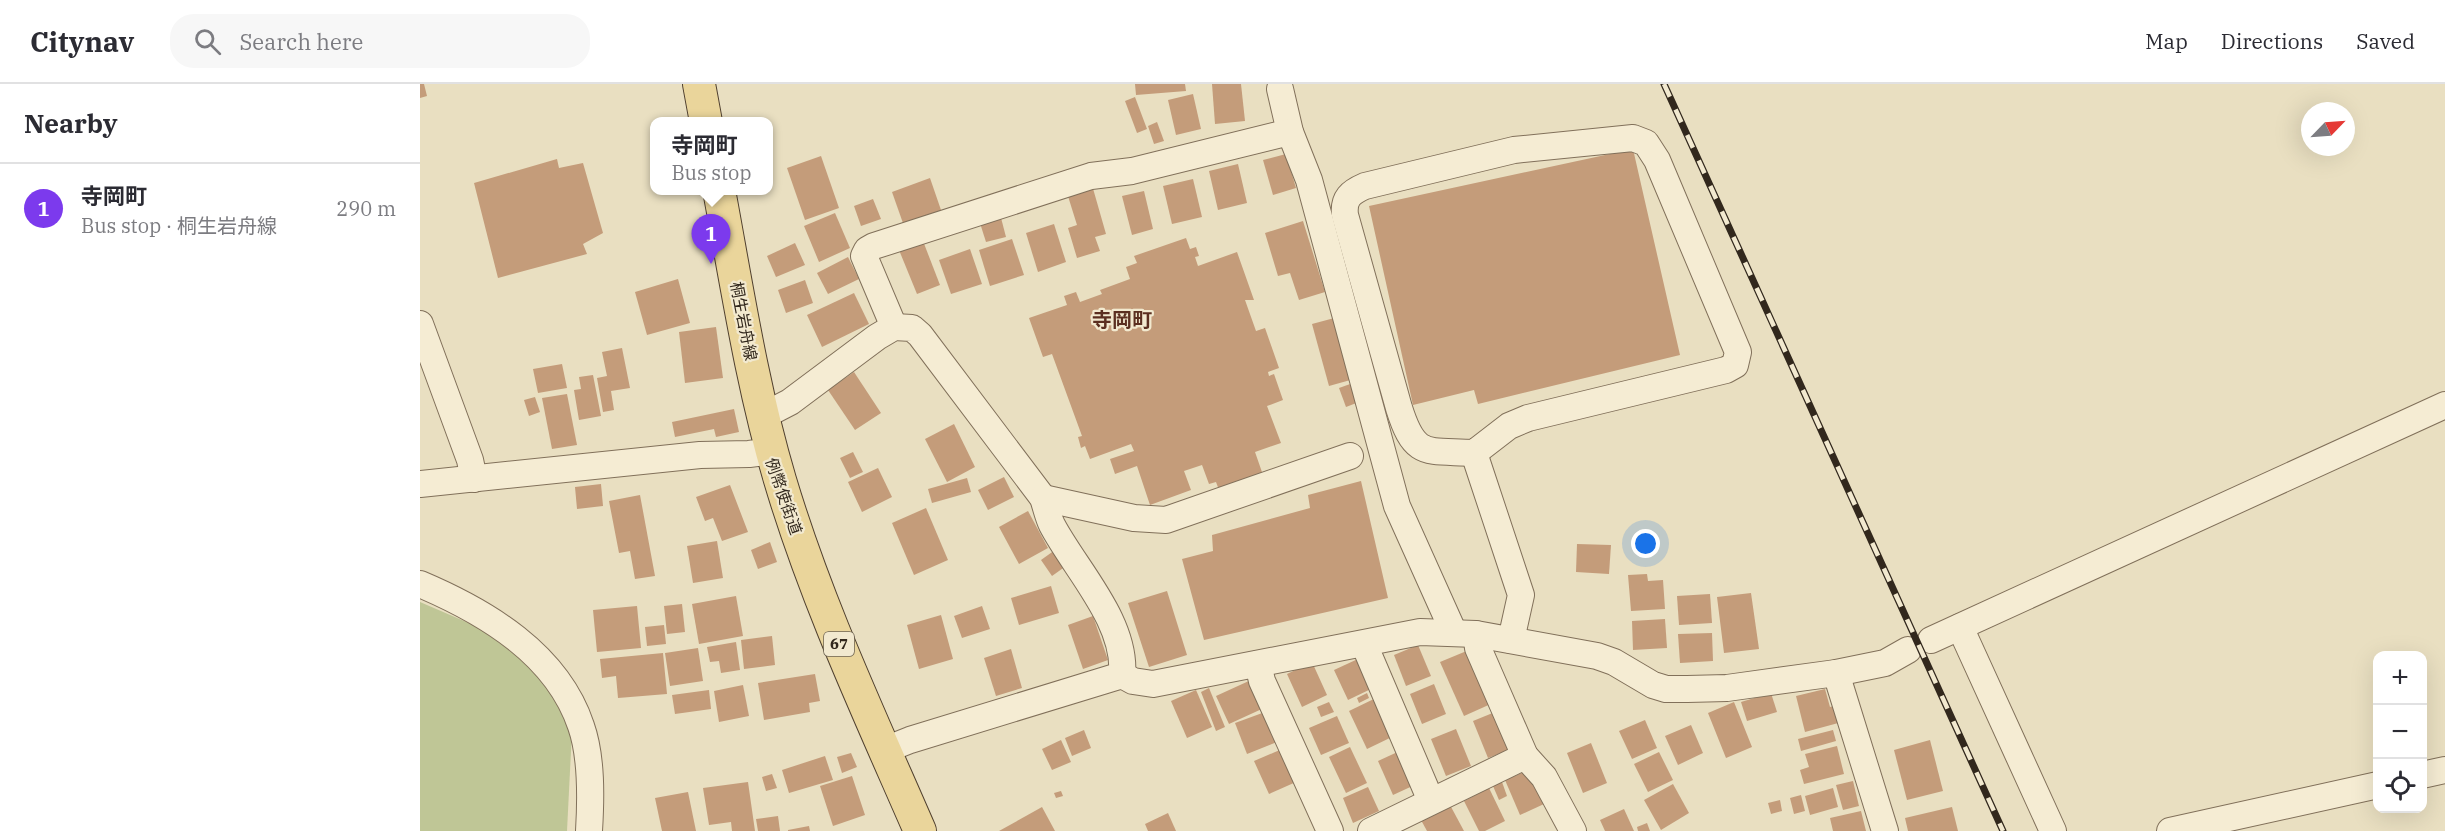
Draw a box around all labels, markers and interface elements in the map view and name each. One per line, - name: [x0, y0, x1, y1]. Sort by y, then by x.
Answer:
- search box: [170, 14, 590, 68]
- text: Citynav: [30, 23, 134, 60]
- icon: search: [191, 25, 224, 58]
- text: Search here: [239, 27, 363, 56]
- text: Map: [2145, 27, 2188, 55]
- text: Directions: [2221, 27, 2323, 55]
- text: Saved: [2356, 27, 2415, 55]
- north arrow: [2301, 102, 2355, 156]
- text: Nearby: [24, 106, 118, 140]
- popup: [650, 117, 773, 195]
- text: 寺岡町: [671, 130, 737, 159]
- text: Bus stop: [671, 159, 752, 186]
- text: 寺岡町: [81, 181, 147, 210]
- text: 1: [38, 195, 50, 222]
- text: 290 m: [336, 195, 396, 222]
- text: Bus stop · 桐生岩舟線: [81, 212, 277, 239]
- pin: 1: [692, 214, 730, 264]
- street label: 桐生岩舟線: [727, 280, 761, 362]
- district label: 寺岡町: [1092, 306, 1152, 333]
- street label: 例幣使街道: [762, 455, 806, 537]
- your location: [1631, 529, 1660, 558]
- road number: 67: [824, 632, 854, 656]
- map controls: [2373, 651, 2427, 813]
- button: +: [2373, 651, 2427, 705]
- button: −: [2373, 705, 2427, 759]
- button: locate: [2373, 759, 2427, 813]

